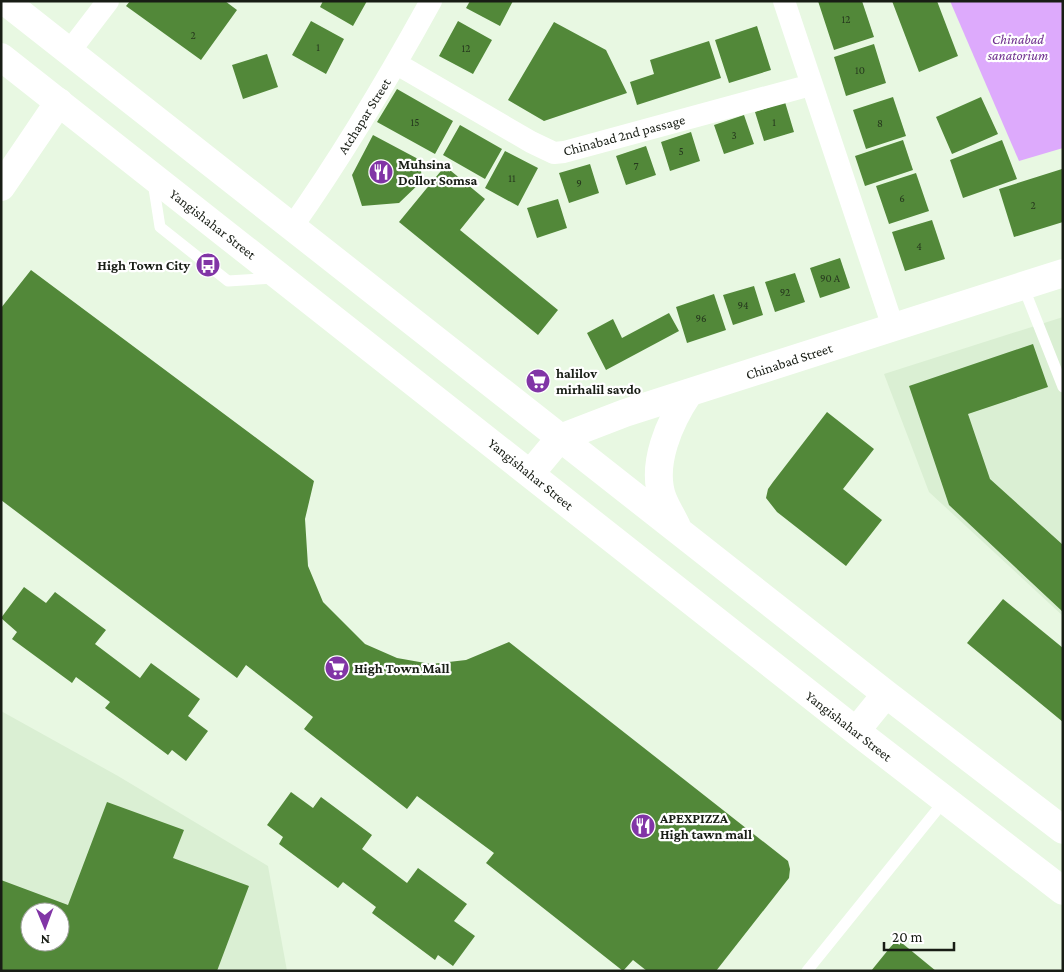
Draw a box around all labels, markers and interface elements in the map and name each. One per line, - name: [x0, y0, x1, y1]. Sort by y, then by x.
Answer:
- house number: 12: [842, 13, 850, 25]
- house number: 2: [190, 29, 196, 41]
- park label: Chinabad sanatorium: [987, 31, 1048, 63]
- house number: 1: [316, 41, 320, 53]
- house number: 12: [462, 42, 470, 54]
- house number: 10: [855, 64, 865, 76]
- street label: Atchapar Street: [334, 75, 394, 157]
- street label: Chinabad 2nd passage: [561, 111, 687, 159]
- house number: 15: [411, 116, 419, 128]
- house number: 1: [772, 116, 776, 128]
- house number: 8: [877, 117, 883, 129]
- house number: 3: [731, 129, 737, 141]
- house number: 5: [678, 145, 684, 157]
- place label: Muhsina Dollor Somsa: [398, 156, 478, 188]
- restaurant icon: Muhsina Dollor Somsa: [368, 159, 394, 185]
- house number: 7: [633, 160, 639, 172]
- house number: 11: [508, 172, 516, 184]
- house number: 9: [576, 177, 582, 189]
- street label: Yangishahar Street: [167, 185, 260, 263]
- house number: 6: [899, 192, 905, 204]
- house number: 2: [1030, 199, 1036, 211]
- house number: 4: [916, 240, 922, 252]
- bus stop icon: High Town City: [195, 252, 221, 278]
- place label: High Town City: [97, 257, 190, 273]
- house number: 90 A: [820, 272, 841, 284]
- house number: 92: [780, 286, 790, 298]
- house number: 94: [737, 299, 749, 311]
- house number: 96: [695, 312, 707, 324]
- street label: Chinabad Street: [744, 339, 835, 382]
- place label: halilov mirhalil savdo: [556, 365, 641, 397]
- supermarket icon: halilov mirhalil savdo: [525, 368, 551, 394]
- street label: Yangishahar Street: [485, 435, 577, 513]
- supermarket icon: High Town Mall: [324, 655, 350, 681]
- place label: High Town Mall: [354, 660, 450, 676]
- street label: Yangishahar Street: [803, 687, 896, 765]
- place label: APEXPIZZA High tawn mall: [659, 810, 752, 842]
- restaurant icon: APEXPIZZA High tawn mall: [630, 813, 656, 839]
- north arrow: [20, 902, 70, 952]
- scale bar: [884, 920, 954, 952]
- text: 20 m: [892, 929, 923, 945]
- text: N: [40, 932, 50, 948]

